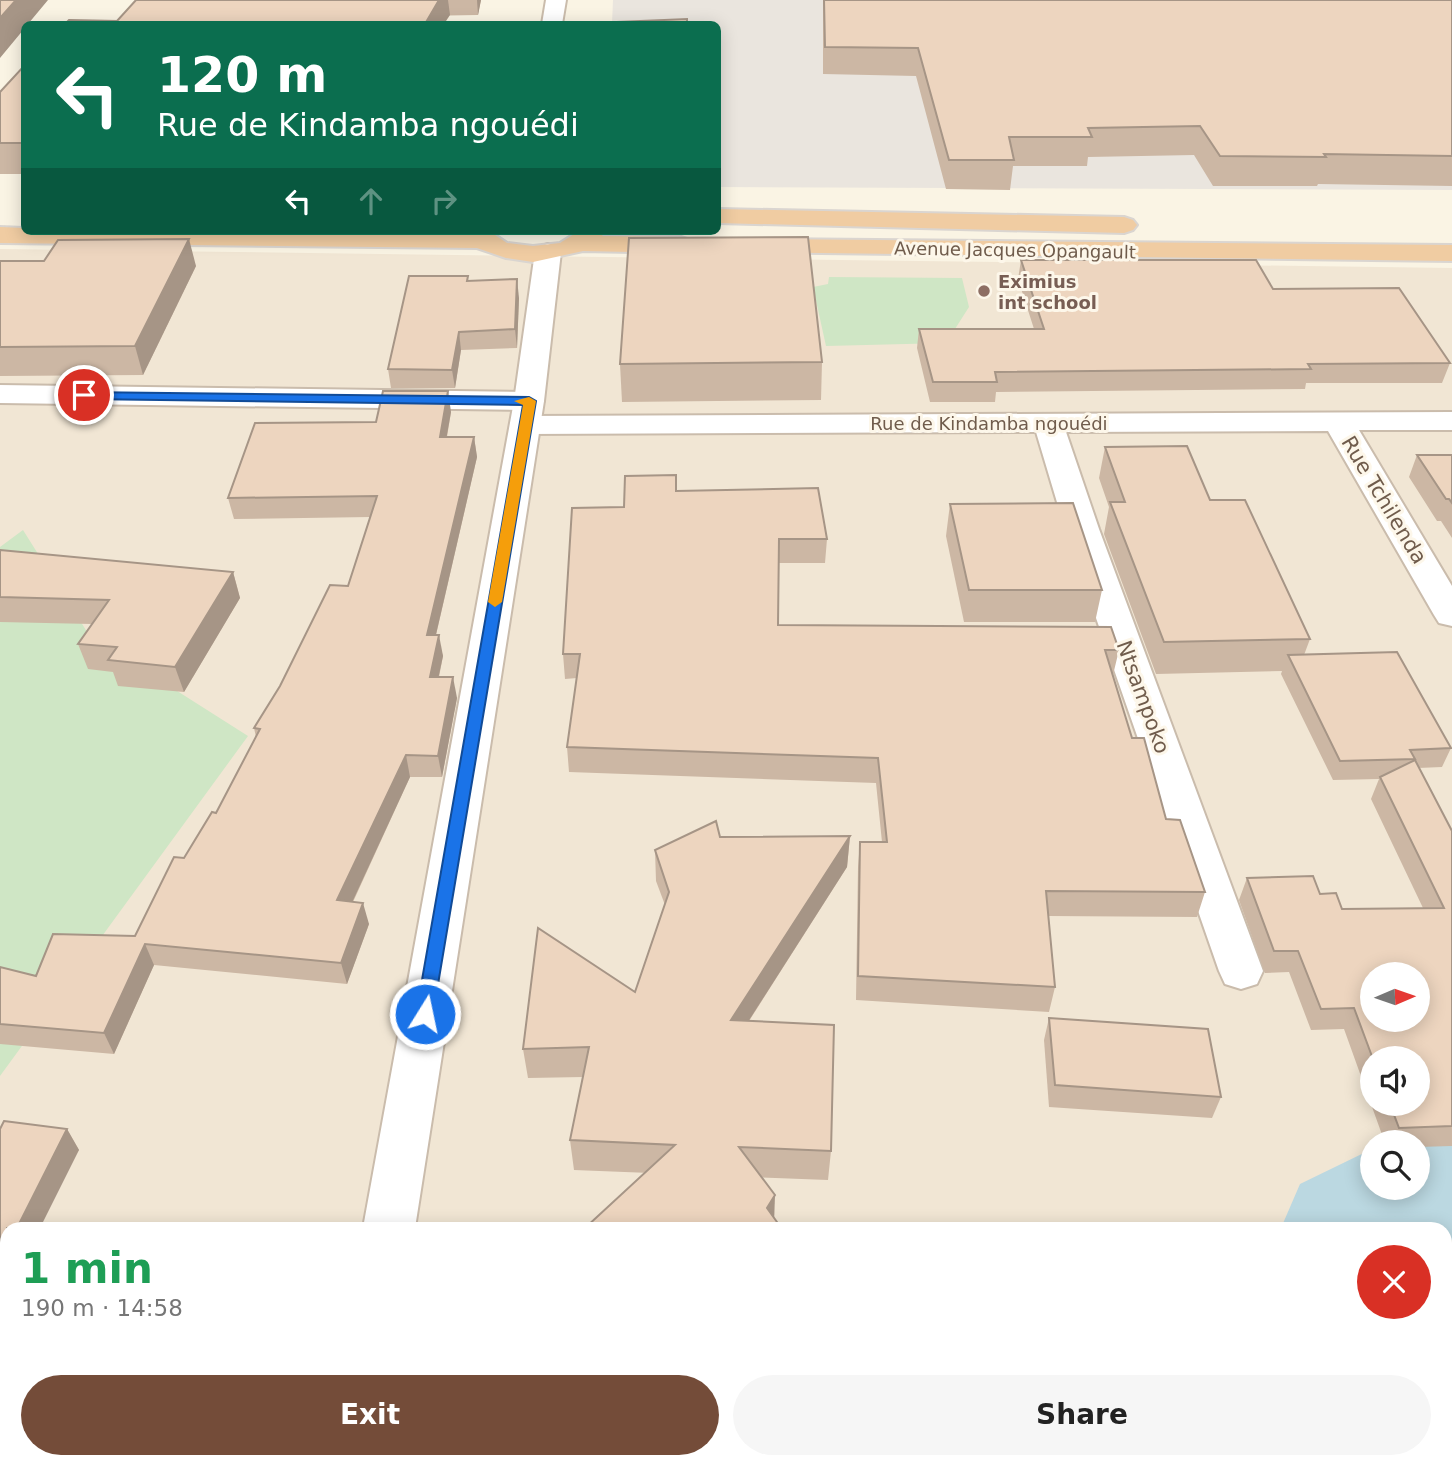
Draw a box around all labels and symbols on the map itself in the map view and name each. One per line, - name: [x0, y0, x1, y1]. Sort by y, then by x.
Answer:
- street label: Avenue Jacques Opangault: [894, 237, 1136, 263]
- place label: Eximius int school: [998, 271, 1097, 313]
- marker: Eximius int school: [976, 283, 992, 299]
- pin: [54, 365, 114, 425]
- street label: Rue de Kindamba ngouédi: [870, 413, 1108, 434]
- street label: Rue Tchilenda: [1336, 432, 1432, 568]
- street label: Ntsampoko: [1111, 637, 1175, 757]
- north arrow: [1360, 962, 1430, 1032]
- position arrow: [388, 977, 462, 1051]

